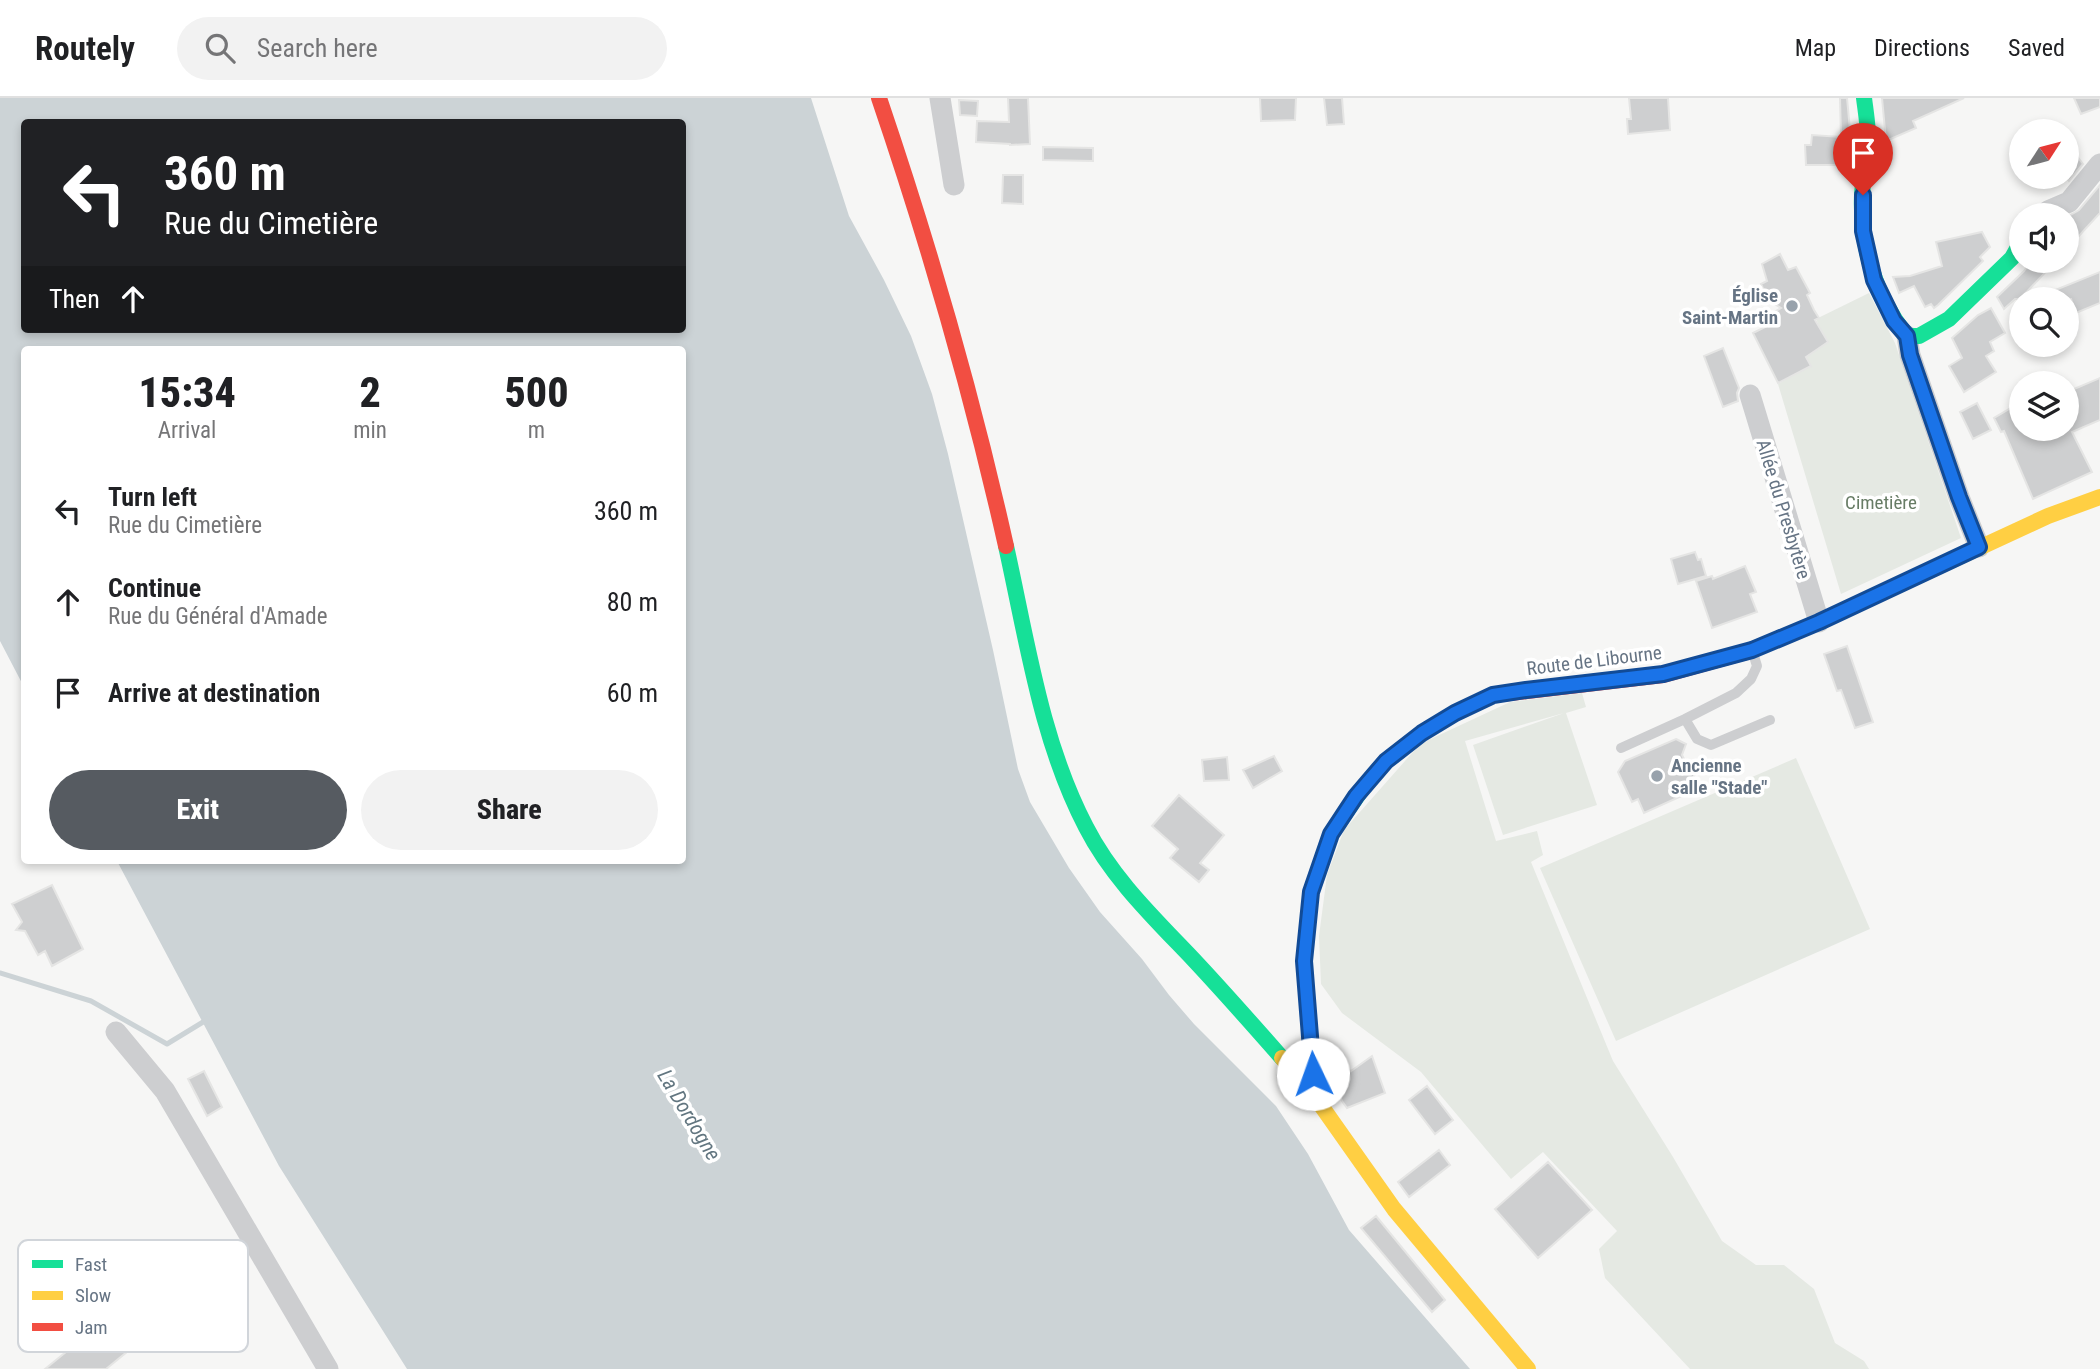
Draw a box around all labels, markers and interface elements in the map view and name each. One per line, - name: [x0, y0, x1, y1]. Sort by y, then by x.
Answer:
- search box: [177, 17, 667, 80]
- text: Routely: [35, 29, 135, 68]
- icon: search: [201, 29, 239, 67]
- text: Search here: [257, 33, 378, 63]
- text: Map: [1795, 34, 1836, 62]
- text: Directions: [1874, 34, 1970, 62]
- text: Saved: [2008, 34, 2065, 62]
- north arrow: [2009, 119, 2079, 189]
- map controls: [2009, 119, 2079, 441]
- pin: [1833, 123, 1893, 195]
- icon: arrive: [1844, 134, 1882, 172]
- text: 360 m: [164, 145, 286, 202]
- icon: left: [49, 147, 140, 238]
- button: sound: [2009, 203, 2079, 273]
- text: Rue du Cimetière: [164, 204, 378, 242]
- icon: ahead: [114, 280, 152, 318]
- text: Then: [49, 284, 100, 314]
- place label: Église Saint-Martin: [1682, 284, 1778, 329]
- button: search: [2009, 287, 2079, 357]
- marker: Église Saint-Martin: [1784, 298, 1800, 314]
- text: 15:34: [138, 368, 236, 417]
- text: 2: [359, 368, 381, 417]
- text: 500: [504, 368, 569, 417]
- button: layers: [2009, 371, 2079, 441]
- text: Arrival: [158, 417, 216, 444]
- text: min: [353, 417, 387, 444]
- text: m: [528, 417, 545, 444]
- street label: Allée du Presbytère: [1751, 437, 1816, 582]
- text: Turn left: [108, 482, 197, 512]
- park label: Cimetière: [1845, 491, 1917, 514]
- icon: left: [49, 492, 87, 530]
- text: 360 m: [594, 496, 658, 526]
- text: Rue du Cimetière: [108, 512, 262, 539]
- text: Continue: [108, 573, 201, 603]
- icon: ahead: [49, 583, 87, 621]
- text: 80 m: [607, 587, 658, 617]
- text: Rue du Général d'Amade: [108, 603, 328, 630]
- street label: Route de Libourne: [1525, 641, 1663, 680]
- icon: arrive: [49, 674, 87, 712]
- text: Arrive at destination: [108, 678, 320, 708]
- text: 60 m: [607, 678, 658, 708]
- place label: Ancienne salle "Stade": [1671, 754, 1767, 799]
- marker: Ancienne salle "Stade": [1649, 768, 1665, 784]
- button: Exit: [49, 770, 347, 850]
- button: Share: [361, 770, 658, 850]
- position arrow: [1276, 1037, 1350, 1111]
- water label: La Dordogne: [652, 1065, 726, 1165]
- legend: [18, 1240, 248, 1352]
- text: Fast: [75, 1253, 107, 1276]
- text: Slow: [75, 1284, 111, 1307]
- text: Jam: [75, 1316, 108, 1339]

